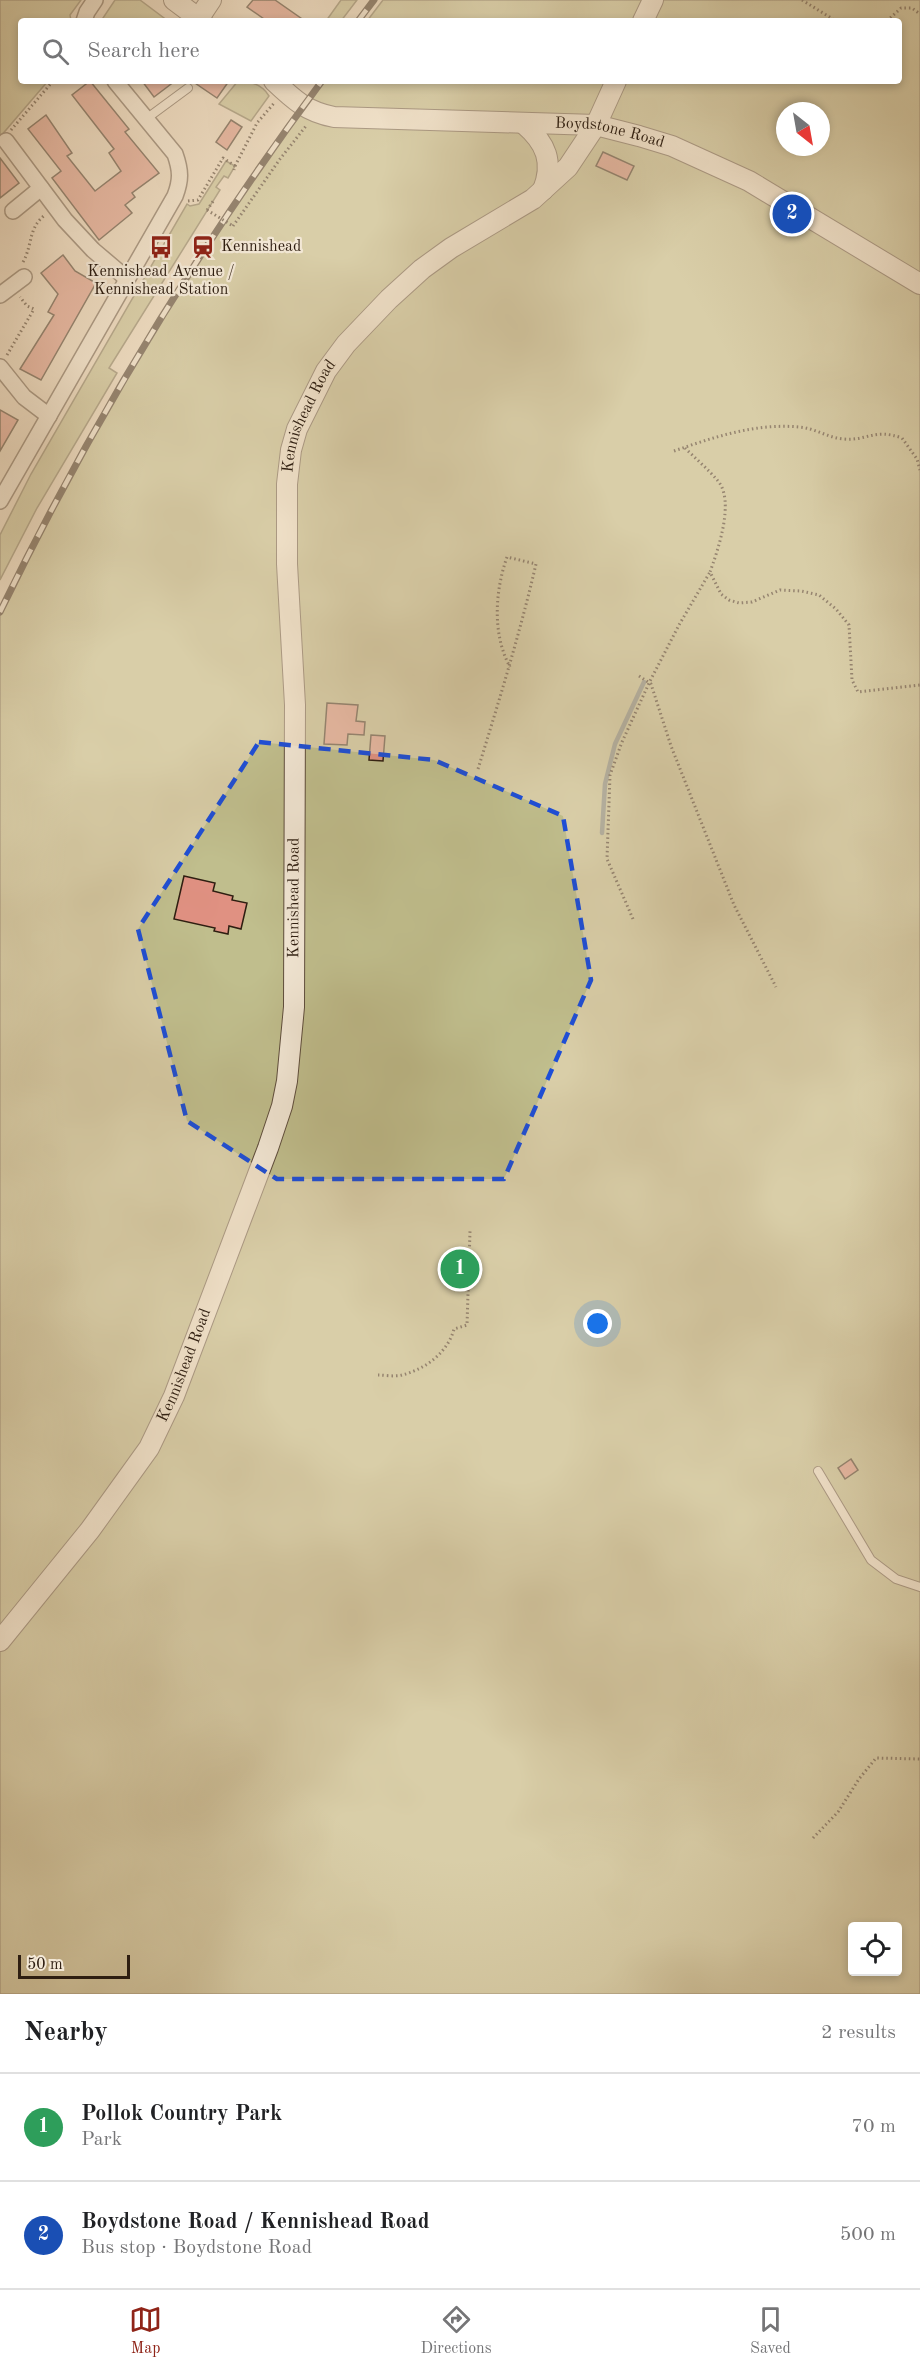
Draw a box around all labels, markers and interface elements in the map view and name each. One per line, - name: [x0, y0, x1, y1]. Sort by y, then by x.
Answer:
- search box: [18, 18, 902, 84]
- icon: search: [39, 35, 72, 68]
- text: Search here: [87, 40, 200, 62]
- north arrow: [776, 102, 830, 156]
- street label: Boydstone Road: [555, 116, 666, 151]
- pin: 2: [772, 192, 812, 236]
- bus stop icon: Kennishead Avenue / Kennishead Station: [148, 234, 174, 260]
- station icon: Kennishead: [190, 234, 216, 260]
- place label: Kennishead: [221, 239, 301, 255]
- place label: Kennishead Avenue / Kennishead Station: [87, 264, 235, 298]
- street label: Kennishead Road: [280, 357, 339, 473]
- street label: Kennishead Road: [286, 838, 303, 958]
- pin: 1: [440, 1246, 480, 1292]
- street label: Kennishead Road: [155, 1307, 214, 1425]
- your location: [583, 1309, 612, 1338]
- map controls: [848, 1922, 902, 1976]
- button: locate: [848, 1922, 902, 1976]
- scale bar: [18, 1952, 130, 1980]
- text: 50 m: [27, 1957, 63, 1973]
- text: Nearby: [24, 2020, 108, 2046]
- text: 2 results: [821, 2023, 896, 2043]
- text: Pollok Country Park: [81, 2103, 282, 2125]
- text: 1: [38, 2117, 49, 2137]
- text: 70 m: [851, 2117, 896, 2137]
- text: Park: [81, 2130, 122, 2150]
- text: Boydstone Road / Kennishead Road: [81, 2211, 430, 2233]
- text: 2: [38, 2225, 49, 2245]
- text: 500 m: [840, 2225, 896, 2245]
- text: Bus stop · Boydstone Road: [81, 2238, 312, 2258]
- tab: Map: [129, 2303, 162, 2359]
- tab: Directions: [421, 2303, 492, 2359]
- tab: Saved: [750, 2303, 791, 2359]

